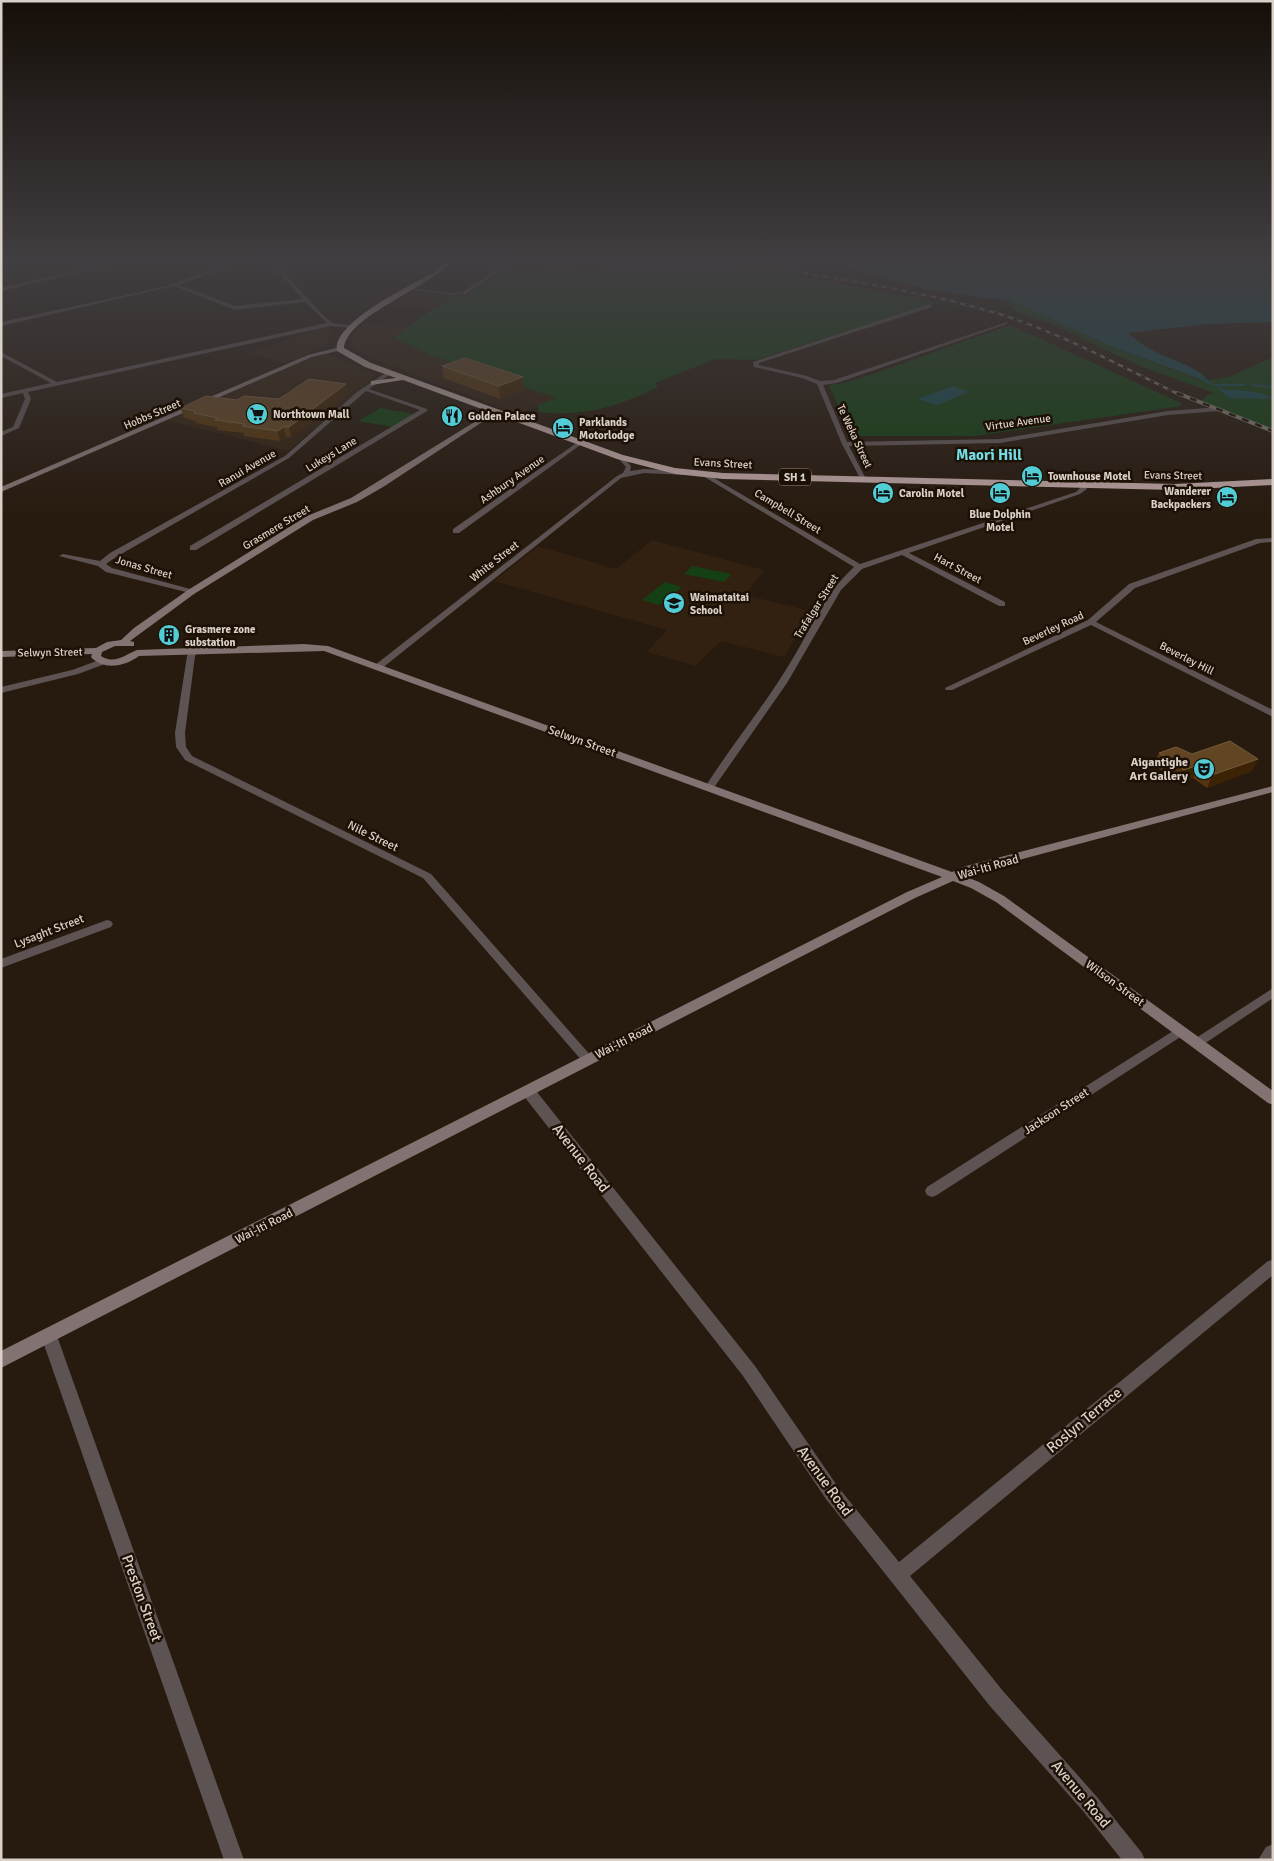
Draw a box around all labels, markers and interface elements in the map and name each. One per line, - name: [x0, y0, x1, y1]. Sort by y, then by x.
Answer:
- street label: Hobbs Street: [122, 397, 183, 432]
- supermarket icon: Northtown Mall: [245, 402, 269, 426]
- street label: Te Weka Street: [834, 402, 875, 470]
- restaurant icon: Golden Palace: [440, 404, 464, 428]
- place label: Northtown Mall: [273, 408, 350, 421]
- place label: Golden Palace: [468, 410, 536, 423]
- street label: Virtue Avenue: [985, 411, 1052, 434]
- hotel icon: Parklands Motorlodge: [551, 416, 575, 440]
- place label: Parklands Motorlodge: [579, 416, 635, 442]
- street label: Lukeys Lane: [303, 434, 359, 475]
- district label: Maori Hill: [956, 446, 1022, 464]
- street label: Ranui Avenue: [216, 447, 278, 490]
- street label: Ashbury Avenue: [478, 452, 547, 506]
- street label: Evans Street: [693, 455, 753, 472]
- hotel icon: Townhouse Motel: [1020, 464, 1044, 488]
- road number: SH 1: [779, 468, 811, 486]
- street label: Evans Street: [1144, 468, 1203, 483]
- place label: Townhouse Motel: [1048, 470, 1132, 483]
- hotel icon: Carolin Motel: [871, 481, 895, 505]
- hotel icon: Blue Dolphin Motel: [988, 481, 1012, 505]
- place label: Wanderer Backpackers: [1151, 485, 1212, 511]
- hotel icon: Wanderer Backpackers: [1215, 485, 1239, 509]
- street label: Campbell Street: [752, 486, 824, 537]
- place label: Carolin Motel: [899, 487, 965, 500]
- street label: Grasmere Street: [240, 502, 312, 553]
- place label: Blue Dolphin Motel: [969, 508, 1031, 534]
- street label: White Street: [467, 538, 522, 585]
- street label: Hart Street: [932, 550, 984, 587]
- street label: Jonas Street: [114, 553, 174, 582]
- street label: Trafalgar Street: [791, 572, 841, 641]
- school or university icon: Waimataitai School: [662, 591, 686, 615]
- place label: Waimataitai School: [690, 591, 749, 617]
- street label: Beverley Road: [1021, 609, 1086, 648]
- building icon: Grasmere zone substation: [157, 623, 181, 647]
- place label: Grasmere zone substation: [185, 623, 256, 649]
- street label: Beverley Hill: [1157, 639, 1216, 678]
- street label: Selwyn Street: [17, 645, 83, 660]
- street label: Selwyn Street: [546, 722, 618, 761]
- place label: Aigantighe Art Gallery: [1130, 755, 1188, 784]
- theatre icon: Aigantighe Art Gallery: [1192, 757, 1216, 781]
- street label: Nile Street: [345, 818, 401, 855]
- street label: Wai-Iti Road: [956, 852, 1020, 883]
- street label: Lysaght Street: [12, 911, 86, 952]
- street label: Wilson Street: [1082, 957, 1147, 1010]
- street label: Wai-Iti Road: [593, 1021, 656, 1062]
- street label: Jackson Street: [1021, 1085, 1092, 1138]
- street label: Avenue Road: [549, 1120, 613, 1196]
- street label: Wai-Iti Road: [233, 1206, 296, 1247]
- street label: Roslyn Terrace: [1043, 1383, 1125, 1457]
- street label: Avenue Road: [794, 1442, 857, 1520]
- street label: Preston Street: [118, 1552, 166, 1644]
- street label: Avenue Road: [1048, 1757, 1114, 1831]

